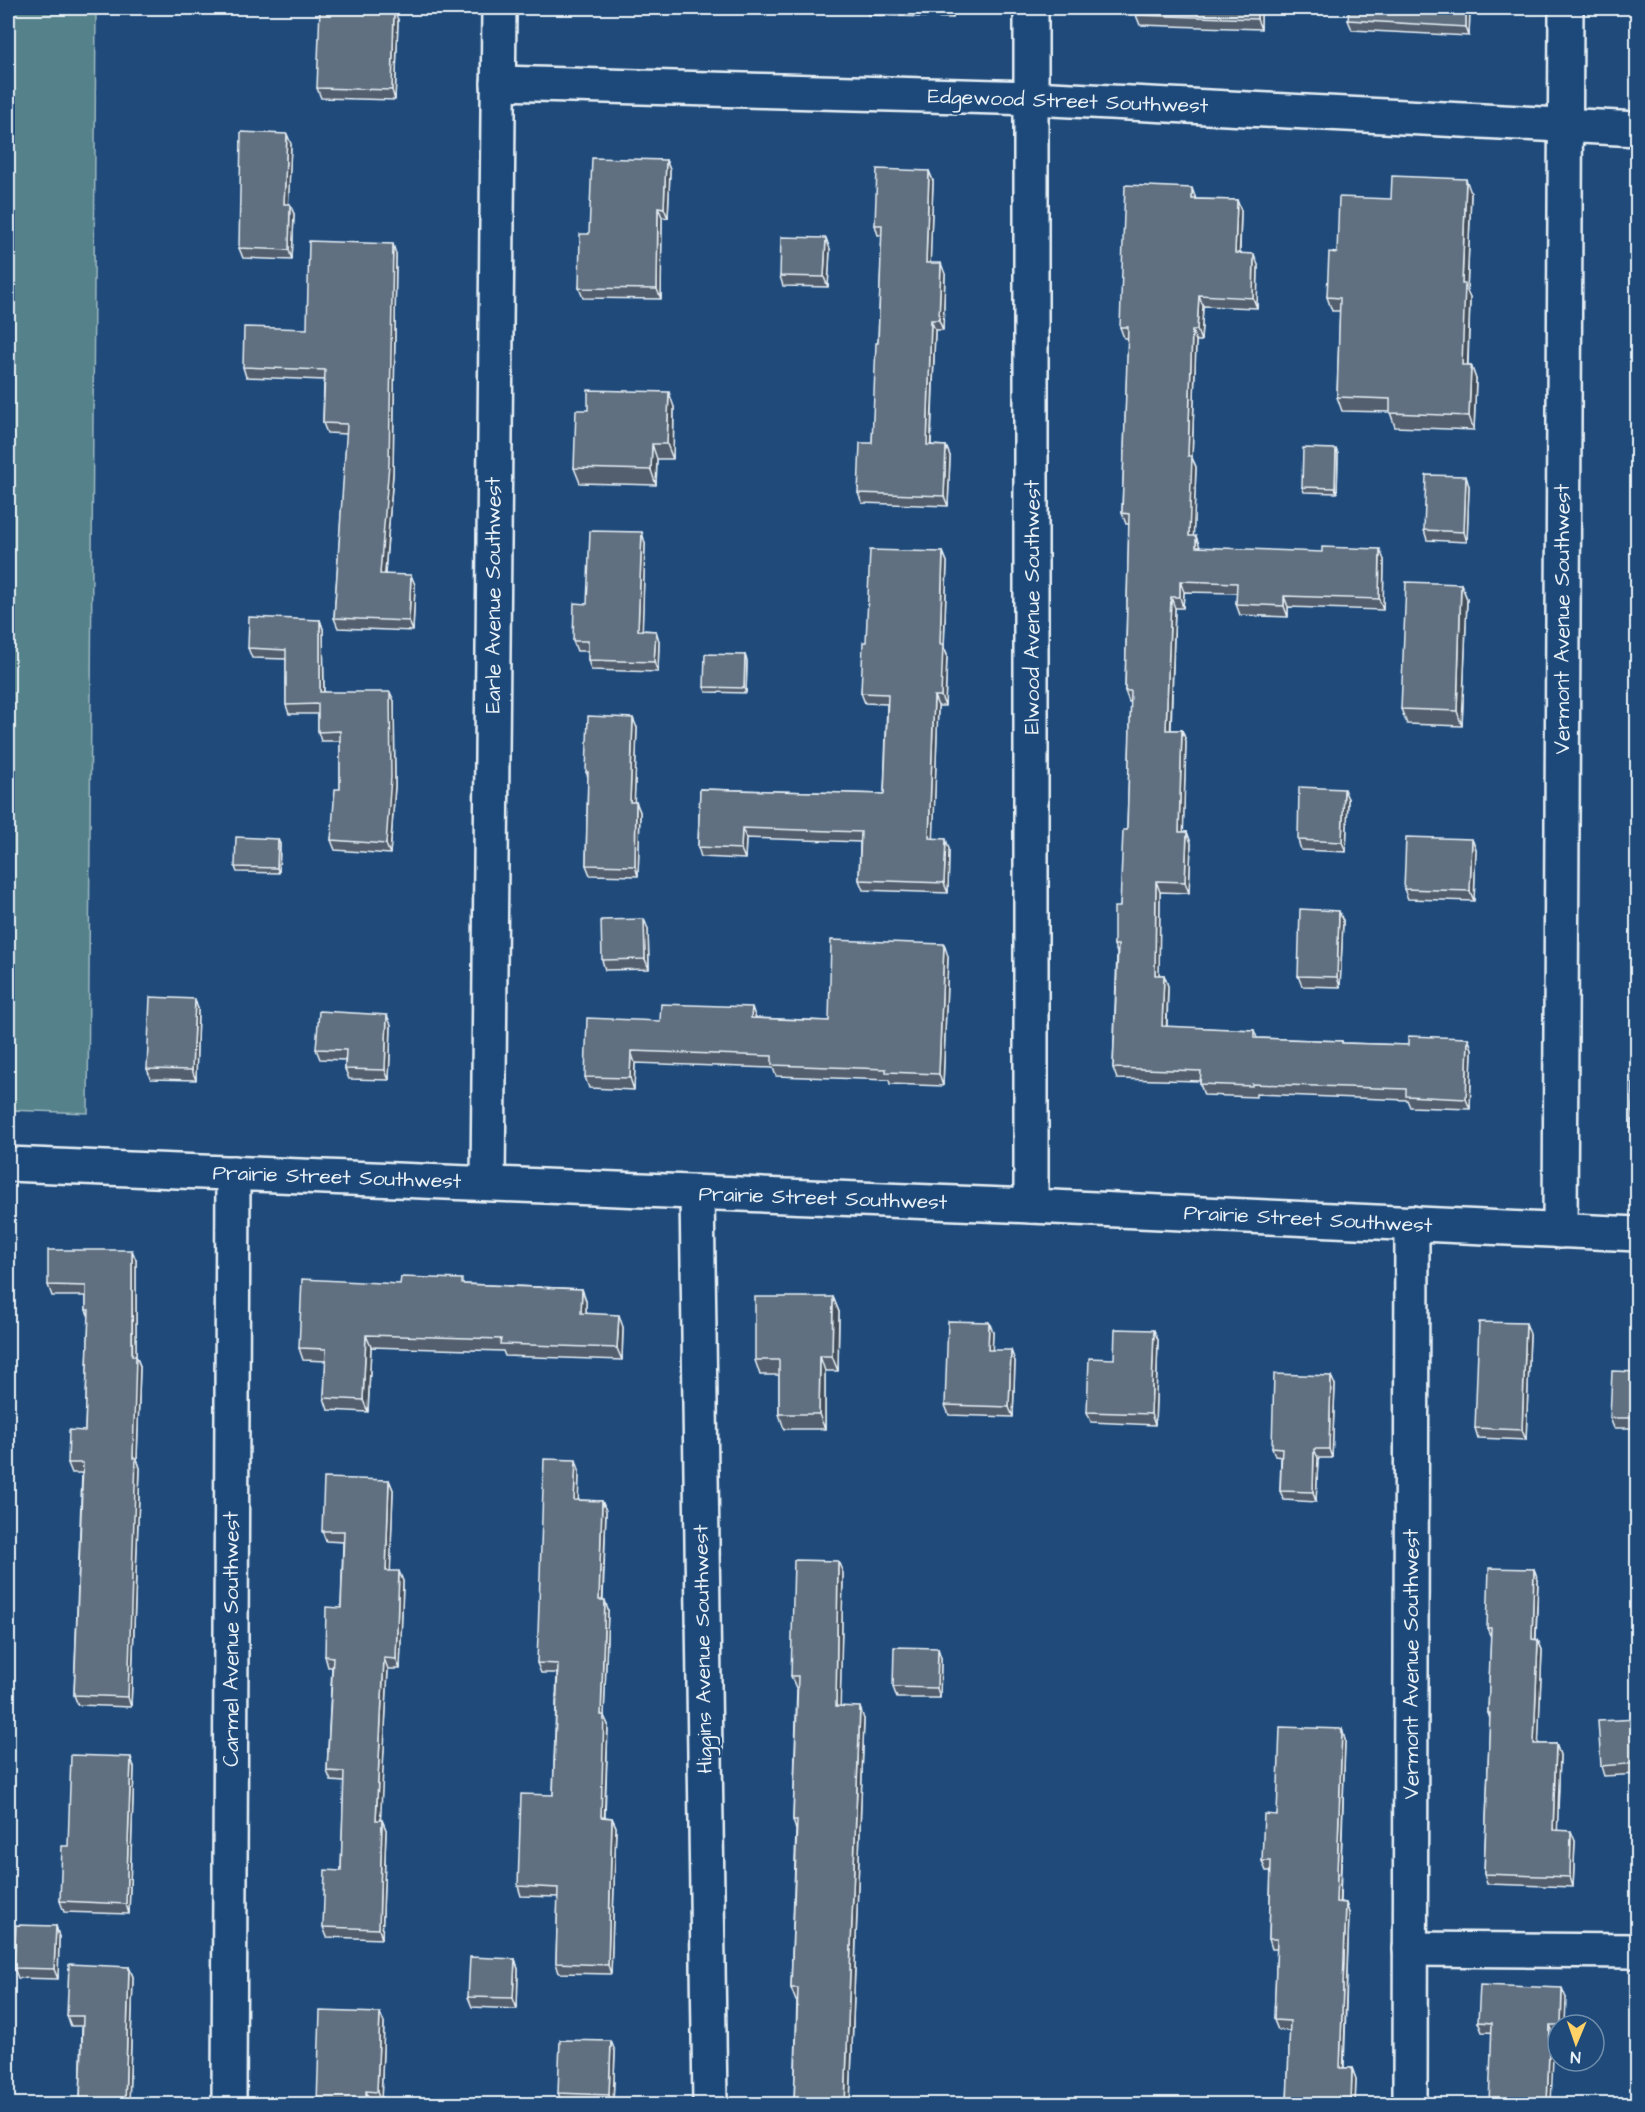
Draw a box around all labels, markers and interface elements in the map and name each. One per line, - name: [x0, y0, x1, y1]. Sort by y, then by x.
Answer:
- street label: Edgewood Street Southwest: [927, 82, 1209, 122]
- street label: Earle Avenue Southwest: [479, 476, 508, 713]
- street label: Elwood Avenue Southwest: [1018, 479, 1047, 734]
- street label: Vermont Avenue Southwest: [1548, 483, 1577, 754]
- street label: Prairie Street Southwest: [212, 1158, 462, 1196]
- street label: Prairie Street Southwest: [698, 1179, 948, 1217]
- street label: Prairie Street Southwest: [1183, 1198, 1433, 1240]
- street label: Carmel Avenue Southwest: [217, 1511, 246, 1767]
- street label: Higgins Avenue Southwest: [686, 1524, 722, 1774]
- street label: Vermont Avenue Southwest: [1397, 1528, 1426, 1799]
- north arrow: [1546, 2013, 1606, 2073]
- text: N: [1570, 2046, 1581, 2068]

